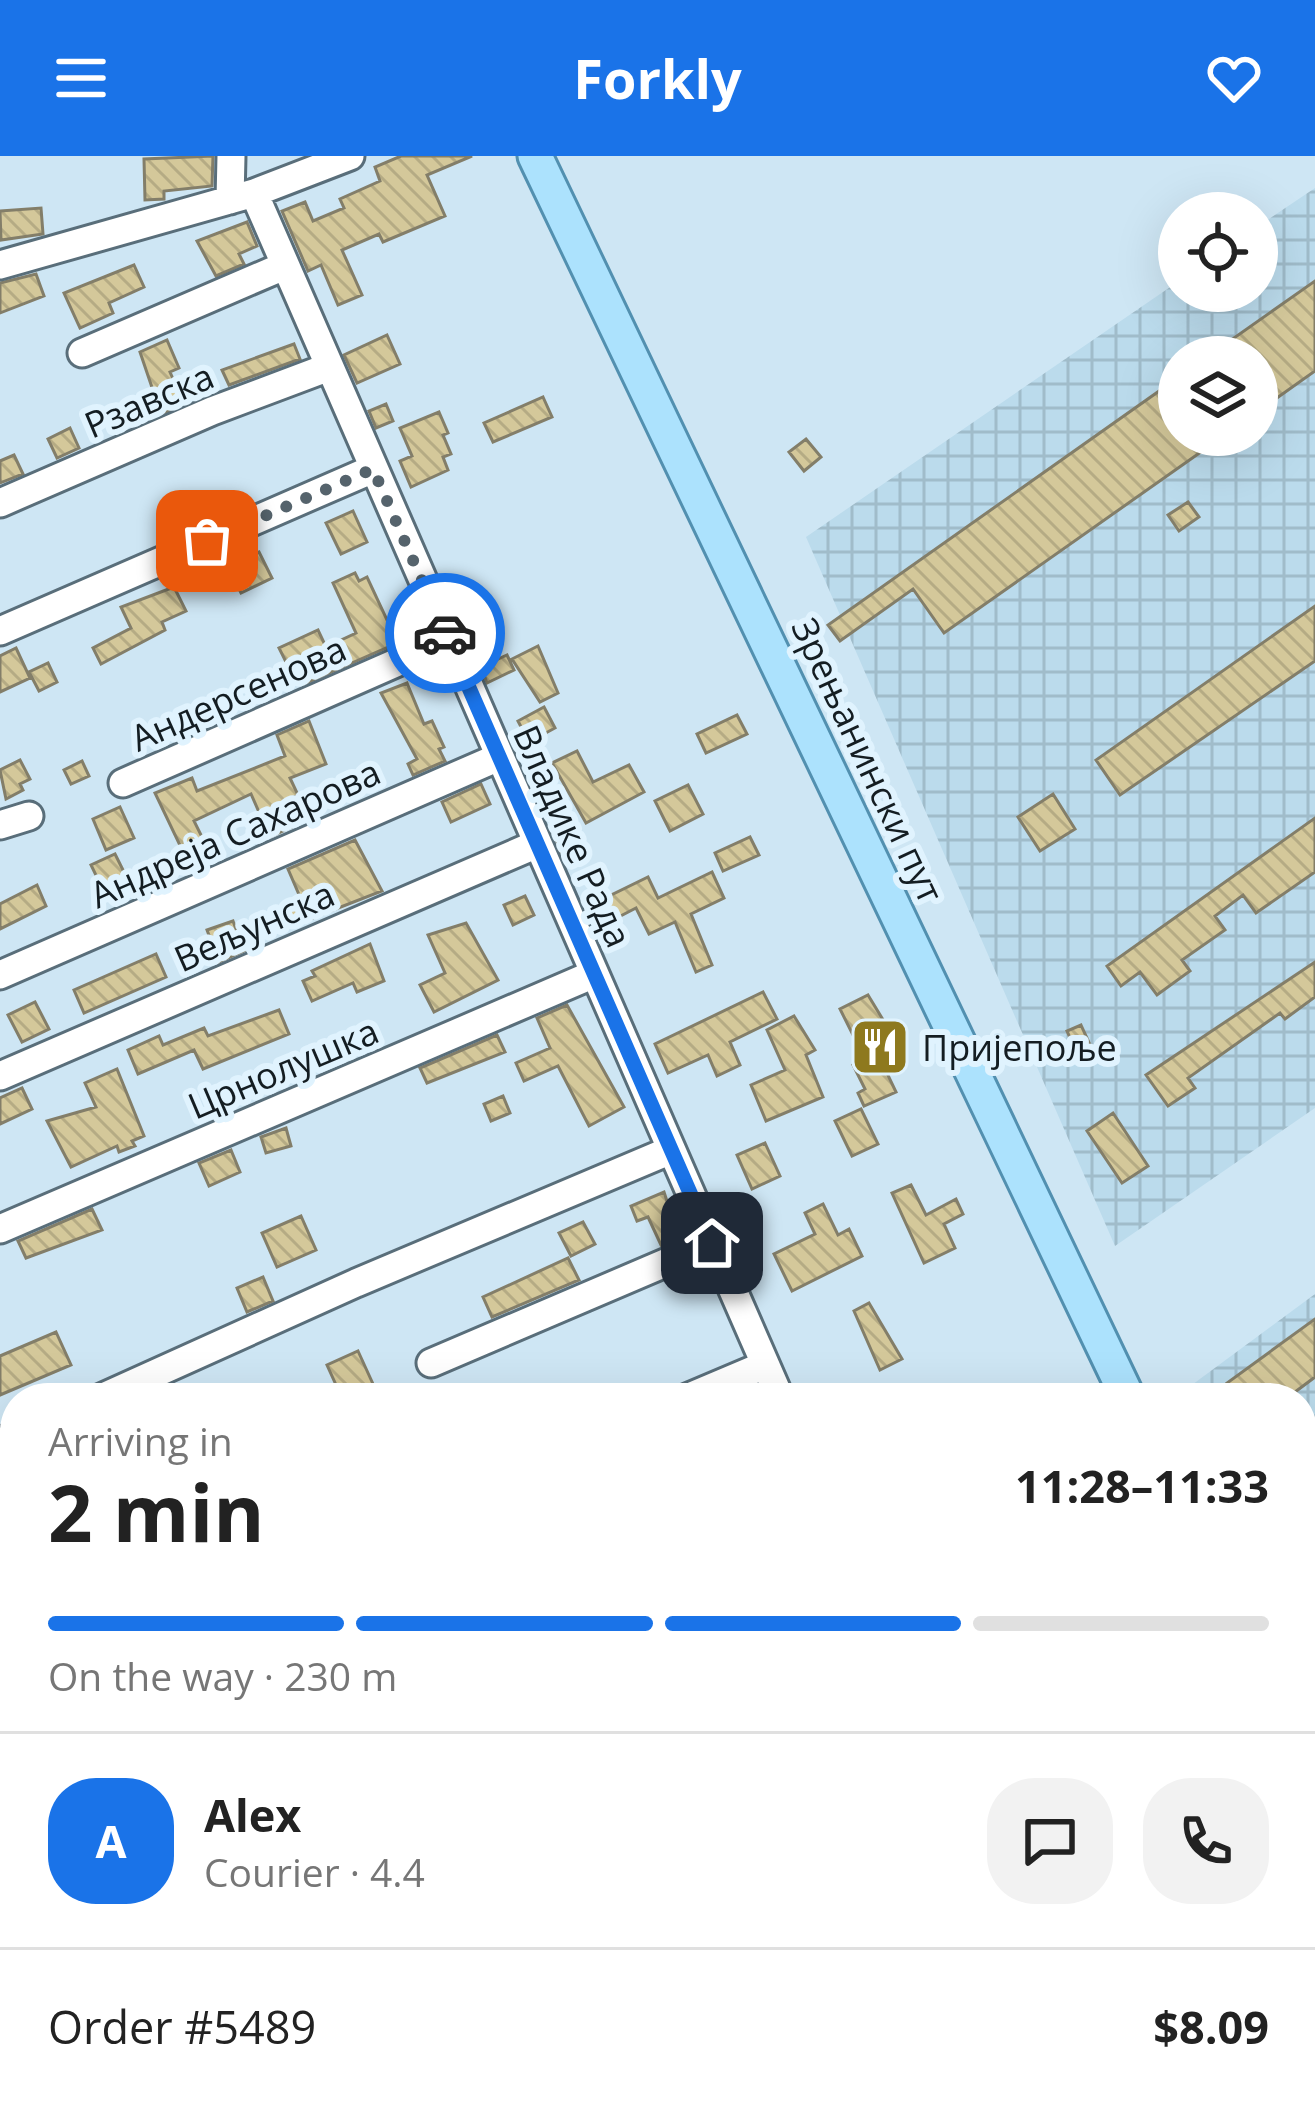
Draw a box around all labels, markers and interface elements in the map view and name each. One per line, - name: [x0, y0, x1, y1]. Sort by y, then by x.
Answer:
- text: Forkly: [573, 41, 742, 115]
- icon: menu: [48, 45, 114, 111]
- icon: heart: [1201, 45, 1267, 111]
- map controls: [1158, 192, 1278, 456]
- button: locate: [1158, 192, 1278, 312]
- button: layers: [1158, 336, 1278, 456]
- street label: Рзавска: [77, 351, 221, 449]
- pin: [156, 490, 258, 592]
- icon: bag: [174, 508, 240, 574]
- courier: [385, 573, 505, 693]
- icon: car: [412, 600, 478, 666]
- street label: Зрењанински пут: [780, 610, 956, 910]
- street label: Андерсенова: [122, 624, 354, 762]
- street label: Владике Рада: [502, 717, 644, 955]
- street label: Андреја Сахарова: [82, 747, 388, 919]
- street label: Вељунска: [166, 869, 342, 983]
- street label: Црнолушка: [180, 1006, 386, 1130]
- restaurant icon: Пријепоље: [849, 1016, 911, 1078]
- place label: Пријепоље: [922, 1023, 1117, 1072]
- pin: [661, 1192, 763, 1294]
- icon: home: [679, 1210, 745, 1276]
- text: Arriving in: [48, 1414, 233, 1467]
- text: 11:28–11:33: [1015, 1455, 1269, 1516]
- text: 2 min: [48, 1459, 265, 1565]
- text: On the way · 230 m: [48, 1649, 397, 1702]
- button: chat: [987, 1778, 1113, 1904]
- button: phone: [1143, 1778, 1269, 1904]
- text: Alex: [204, 1784, 301, 1845]
- text: A: [95, 1810, 127, 1871]
- text: Courier · 4.4: [204, 1845, 425, 1898]
- text: Order #5489: [48, 1996, 316, 2057]
- text: $8.09: [1153, 1996, 1269, 2057]

